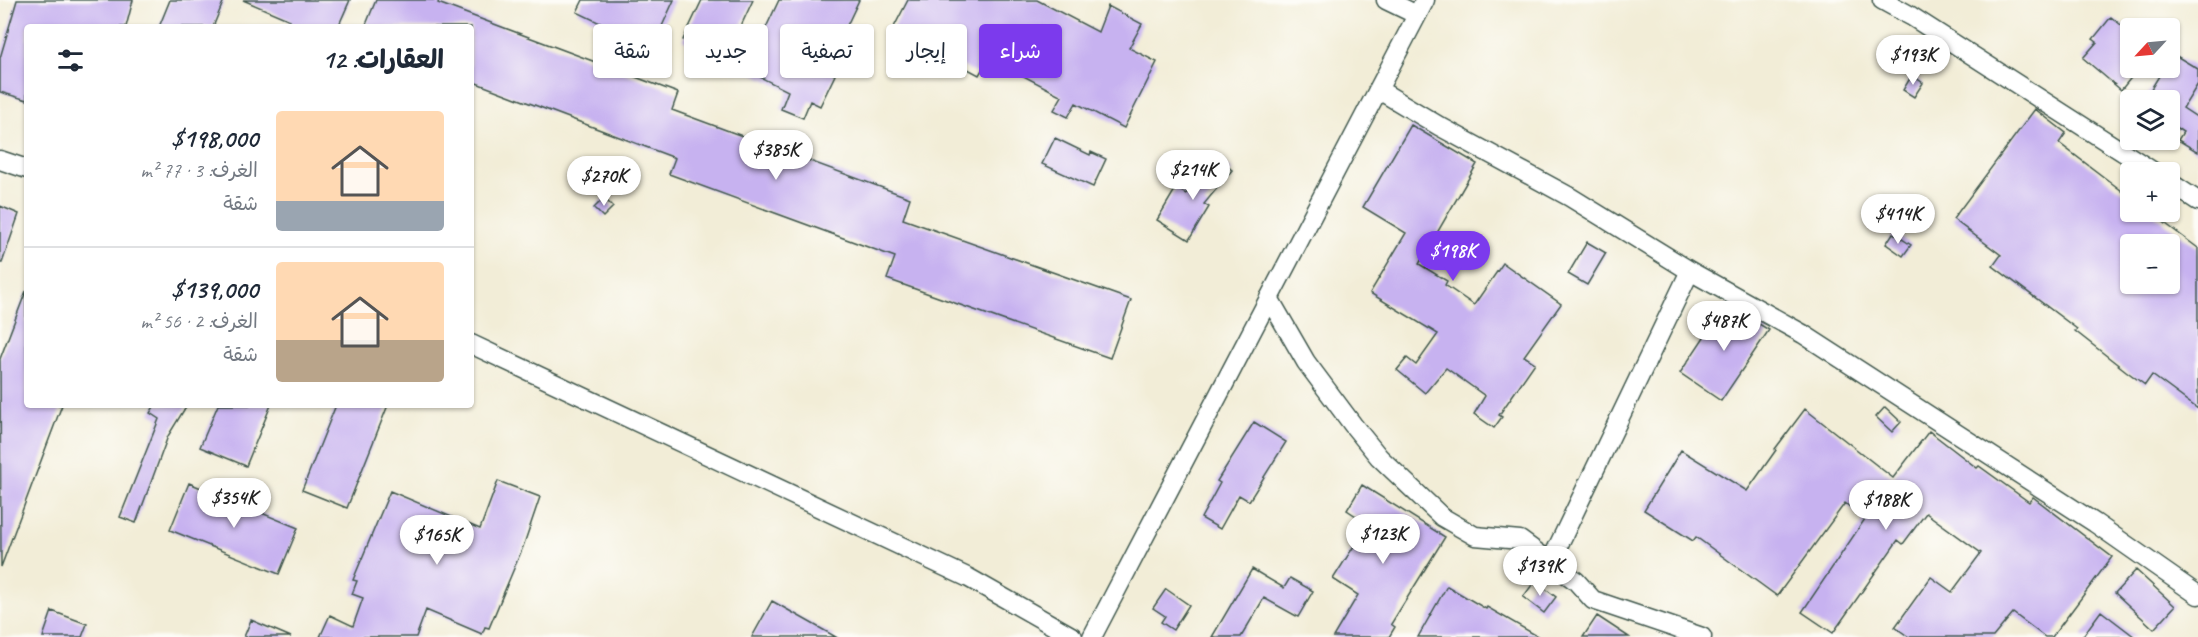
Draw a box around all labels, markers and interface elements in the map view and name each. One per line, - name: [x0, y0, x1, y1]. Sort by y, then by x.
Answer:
- north arrow: [2120, 18, 2180, 78]
- map controls: [2120, 18, 2180, 294]
- chip: شقة: [593, 24, 672, 78]
- chip: جديد: [684, 24, 768, 78]
- chip: تصفية: [780, 24, 874, 78]
- chip: إيجار: [886, 24, 967, 78]
- chip: شراء: [979, 24, 1062, 78]
- pin: $193K: [1871, 35, 1955, 86]
- text: $193K: [1890, 42, 1936, 67]
- text: العقارات: 12: [322, 43, 444, 76]
- icon: filters: [54, 44, 87, 77]
- button: layers: [2120, 90, 2180, 150]
- text: $198,000: [171, 122, 258, 155]
- pin: $385K: [734, 130, 818, 181]
- icon: home: [324, 135, 396, 207]
- text: $385K: [753, 137, 799, 162]
- pin: $214K: [1151, 150, 1235, 201]
- pin: $270K: [562, 156, 646, 207]
- text: $214K: [1170, 157, 1216, 182]
- text: الغرف: 3 · 77 m²: [140, 158, 258, 183]
- button: +: [2120, 162, 2180, 222]
- text: $270K: [581, 163, 627, 188]
- text: شقة: [223, 191, 258, 216]
- pin: $414K: [1856, 194, 1940, 245]
- text: $414K: [1875, 201, 1921, 226]
- pin: $198K: [1411, 231, 1495, 282]
- button: −: [2120, 234, 2180, 294]
- text: $198K: [1430, 238, 1476, 263]
- text: $139,000: [171, 273, 258, 306]
- icon: home: [324, 286, 396, 358]
- pin: $487K: [1682, 301, 1766, 352]
- text: $487K: [1701, 308, 1747, 333]
- text: الغرف: 2 · 56 m²: [140, 309, 258, 334]
- text: شقة: [223, 342, 258, 367]
- pin: $354K: [192, 478, 276, 529]
- pin: $188K: [1844, 480, 1928, 531]
- text: $354K: [211, 485, 257, 510]
- text: $188K: [1863, 487, 1909, 512]
- pin: $123K: [1341, 514, 1425, 565]
- pin: $165K: [395, 515, 479, 566]
- text: $123K: [1360, 521, 1406, 546]
- text: $165K: [414, 522, 460, 547]
- pin: $139K: [1498, 546, 1582, 597]
- text: $139K: [1517, 553, 1563, 578]

